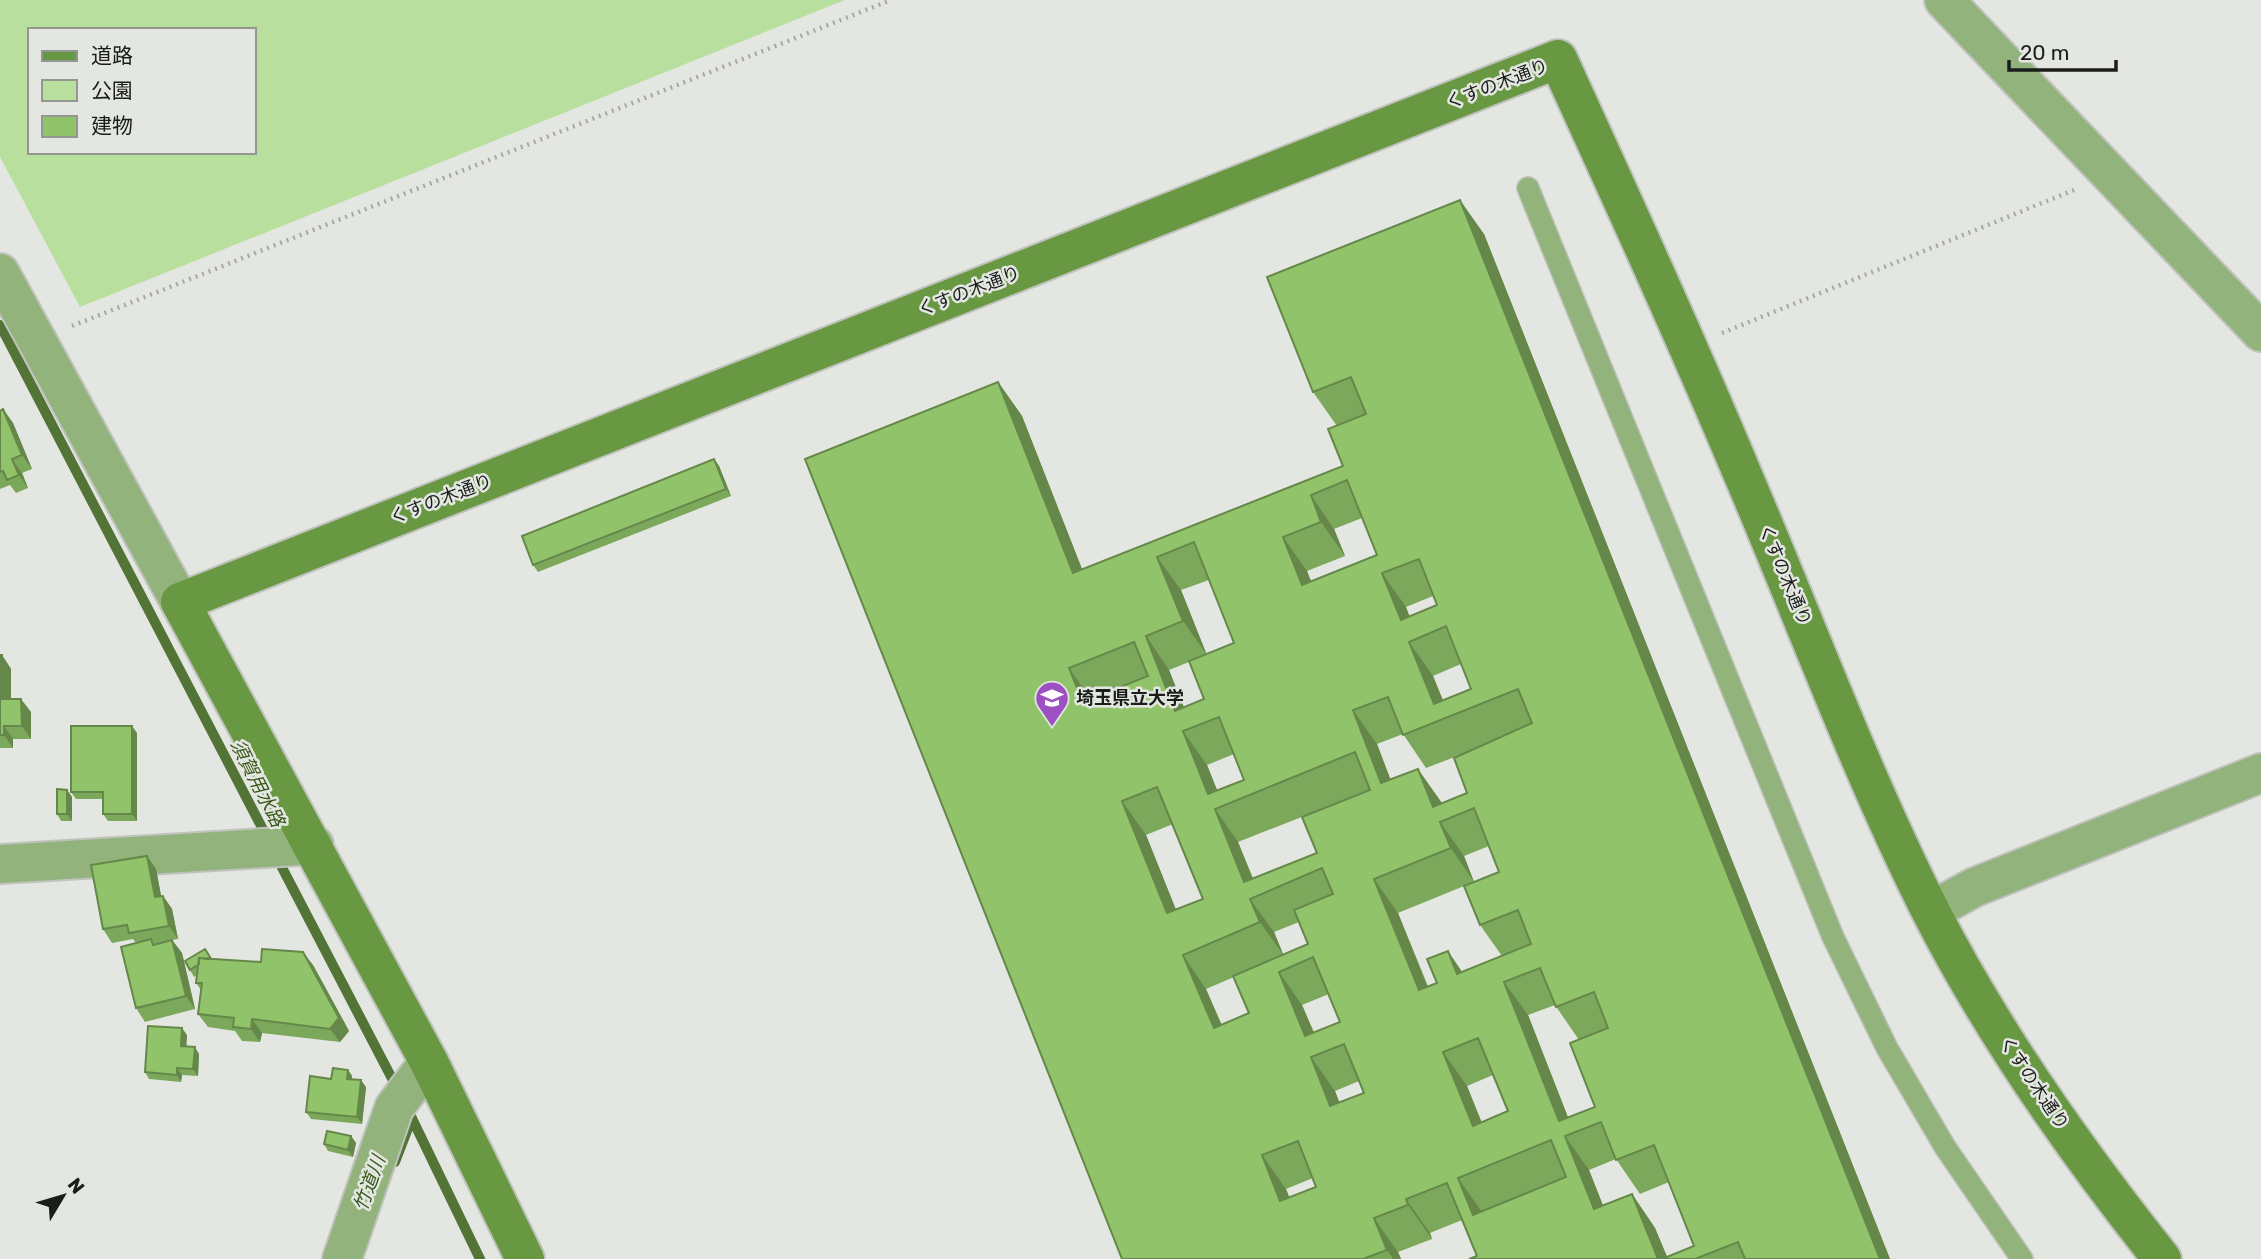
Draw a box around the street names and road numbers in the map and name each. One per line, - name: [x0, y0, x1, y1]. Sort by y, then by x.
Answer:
- street label: くすの木通り: [1443, 54, 1551, 114]
- street label: くすの木通り: [915, 261, 1023, 321]
- street label: くすの木通り: [387, 469, 495, 529]
- street label: くすの木通り: [1754, 521, 1816, 629]
- street label: くすの木通り: [1995, 1032, 2073, 1134]

